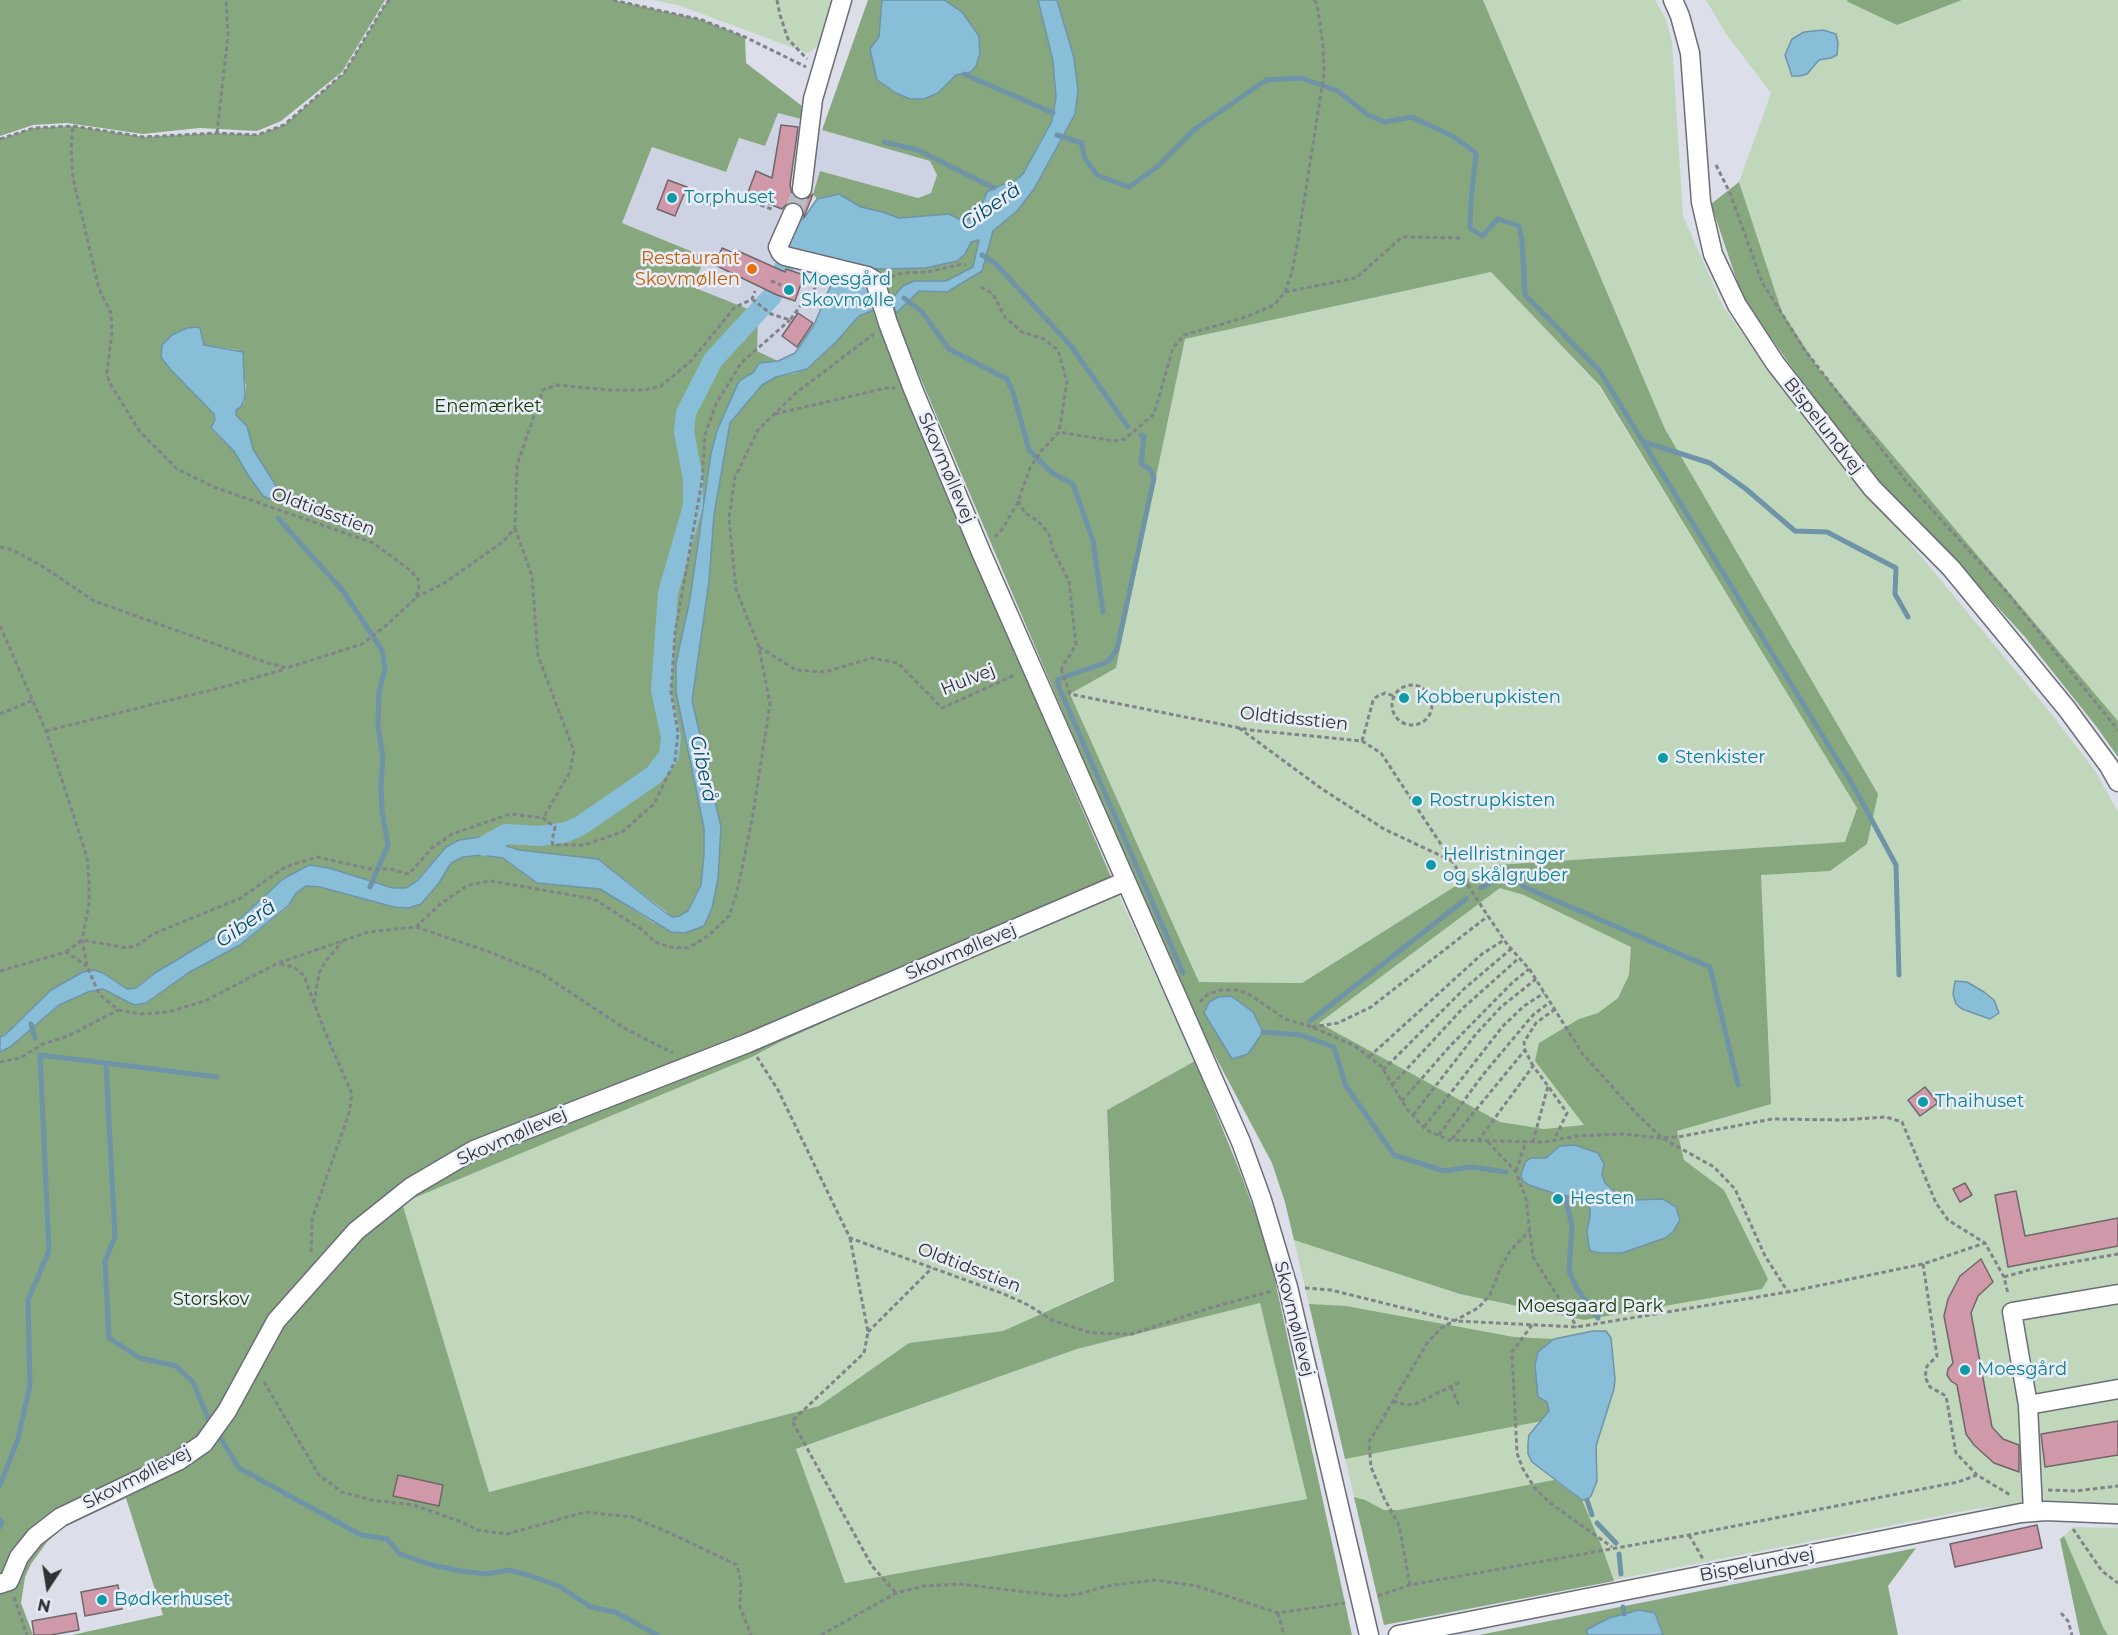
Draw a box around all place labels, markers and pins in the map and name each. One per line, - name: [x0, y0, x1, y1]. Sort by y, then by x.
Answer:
- place label: Torphuset: [684, 187, 775, 209]
- marker: Torphuset: [665, 191, 679, 205]
- place label: Restaurant Skovmøllen: [635, 248, 740, 290]
- marker: Restaurant Skovmøllen: [745, 262, 759, 276]
- place label: Moesgård Skovmølle: [801, 269, 894, 312]
- marker: Moesgård Skovmølle: [782, 283, 796, 297]
- place label: Kobberupkisten: [1416, 687, 1561, 709]
- marker: Kobberupkisten: [1397, 691, 1411, 705]
- place label: Stenkister: [1675, 747, 1766, 769]
- marker: Stenkister: [1656, 751, 1670, 765]
- place label: Rostrupkisten: [1429, 790, 1555, 812]
- marker: Rostrupkisten: [1410, 794, 1424, 808]
- place label: Hellristninger og skålgruber: [1443, 844, 1568, 886]
- marker: Hellristninger og skålgruber: [1424, 858, 1438, 872]
- place label: Thaihuset: [1935, 1091, 2024, 1113]
- marker: Thaihuset: [1916, 1095, 1930, 1109]
- place label: Hesten: [1570, 1188, 1634, 1210]
- marker: Hesten: [1551, 1192, 1565, 1206]
- place label: Moesgård: [1977, 1359, 2067, 1381]
- marker: Moesgård: [1958, 1363, 1972, 1377]
- place label: Bødkerhuset: [114, 1589, 231, 1611]
- marker: Bødkerhuset: [95, 1593, 109, 1607]

